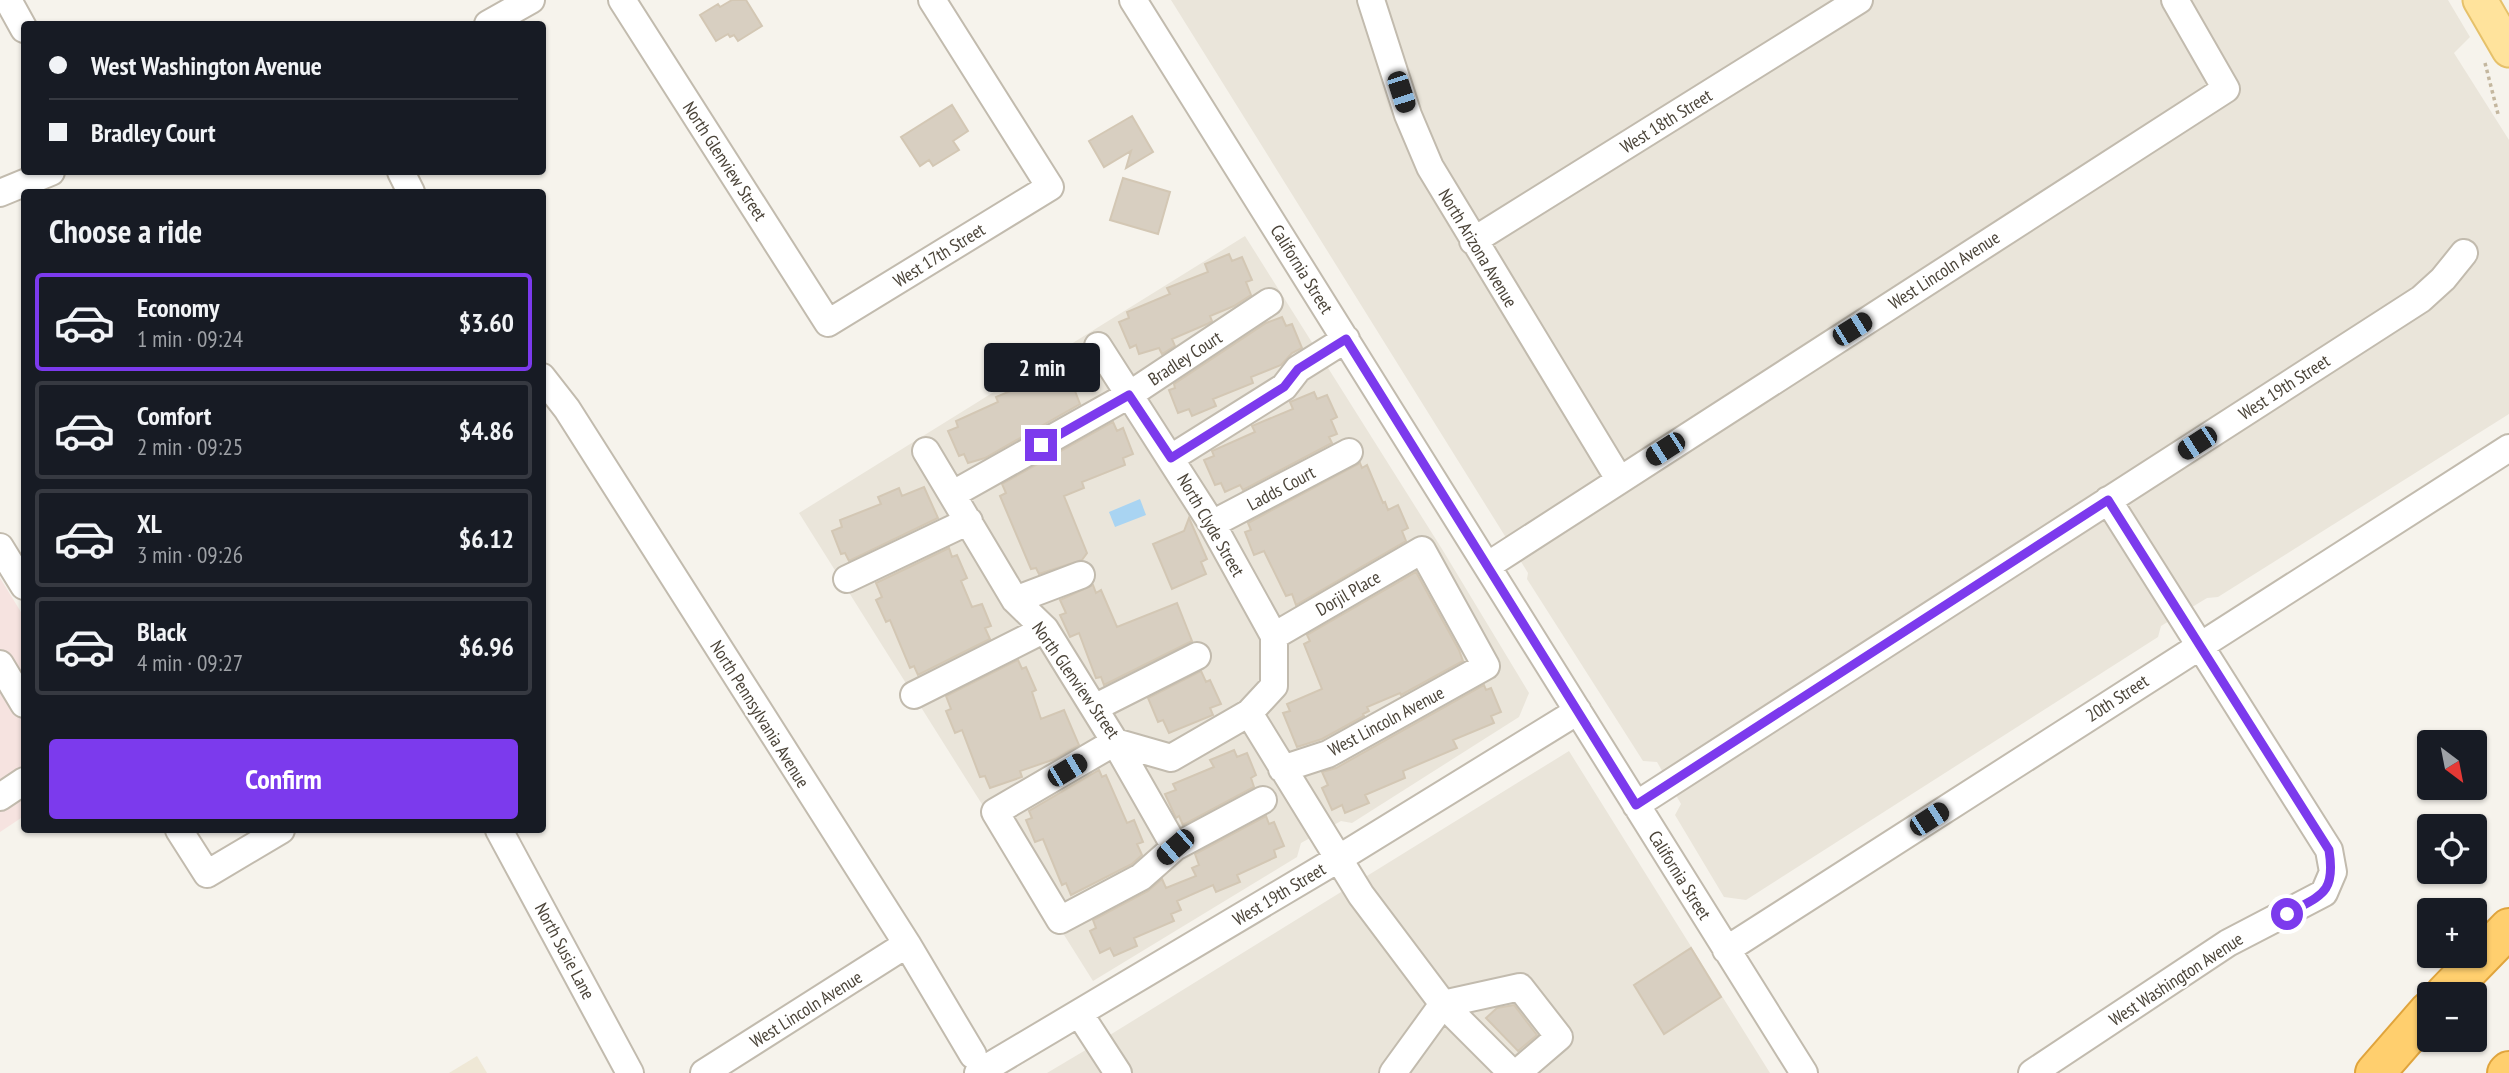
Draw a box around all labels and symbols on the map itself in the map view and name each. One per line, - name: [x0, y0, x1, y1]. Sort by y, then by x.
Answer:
- car: [1385, 69, 1418, 115]
- street label: West 18th Street: [1616, 84, 1716, 158]
- street label: North Glenview Street: [678, 97, 772, 225]
- street label: North Arizona Avenue: [1434, 184, 1522, 312]
- street label: West 17th Street: [889, 218, 989, 292]
- street label: California Street: [1266, 220, 1338, 318]
- street label: West Lincoln Avenue: [1884, 226, 2004, 314]
- car: [1829, 309, 1876, 349]
- street label: Bradley Court: [1144, 326, 1226, 390]
- callout: 2 min: [983, 344, 1099, 392]
- street label: West 19th Street: [2234, 349, 2334, 425]
- car: [2174, 423, 2221, 463]
- route end: [1025, 429, 1057, 461]
- car: [1642, 429, 1689, 469]
- street label: Ladds Court: [1243, 461, 1319, 515]
- street label: North Clyde Street: [1172, 469, 1250, 581]
- street label: Dorjil Place: [1312, 565, 1384, 621]
- street label: North Glenview Street: [1027, 617, 1125, 743]
- street label: North Pennsylvania Avenue: [705, 636, 815, 792]
- street label: 20th Street: [2081, 669, 2153, 727]
- street label: West Lincoln Avenue: [1324, 681, 1448, 761]
- north arrow: [2417, 730, 2487, 800]
- car: [1044, 750, 1091, 790]
- car: [1906, 799, 1953, 839]
- car: [1153, 825, 1198, 869]
- street label: California Street: [1644, 826, 1716, 924]
- street label: West 19th Street: [1229, 857, 1329, 931]
- route start: [2271, 898, 2303, 930]
- street label: North Susie Lane: [530, 899, 600, 1003]
- street label: West Washington Avenue: [2105, 927, 2247, 1031]
- street label: West Lincoln Avenue: [746, 965, 866, 1053]

